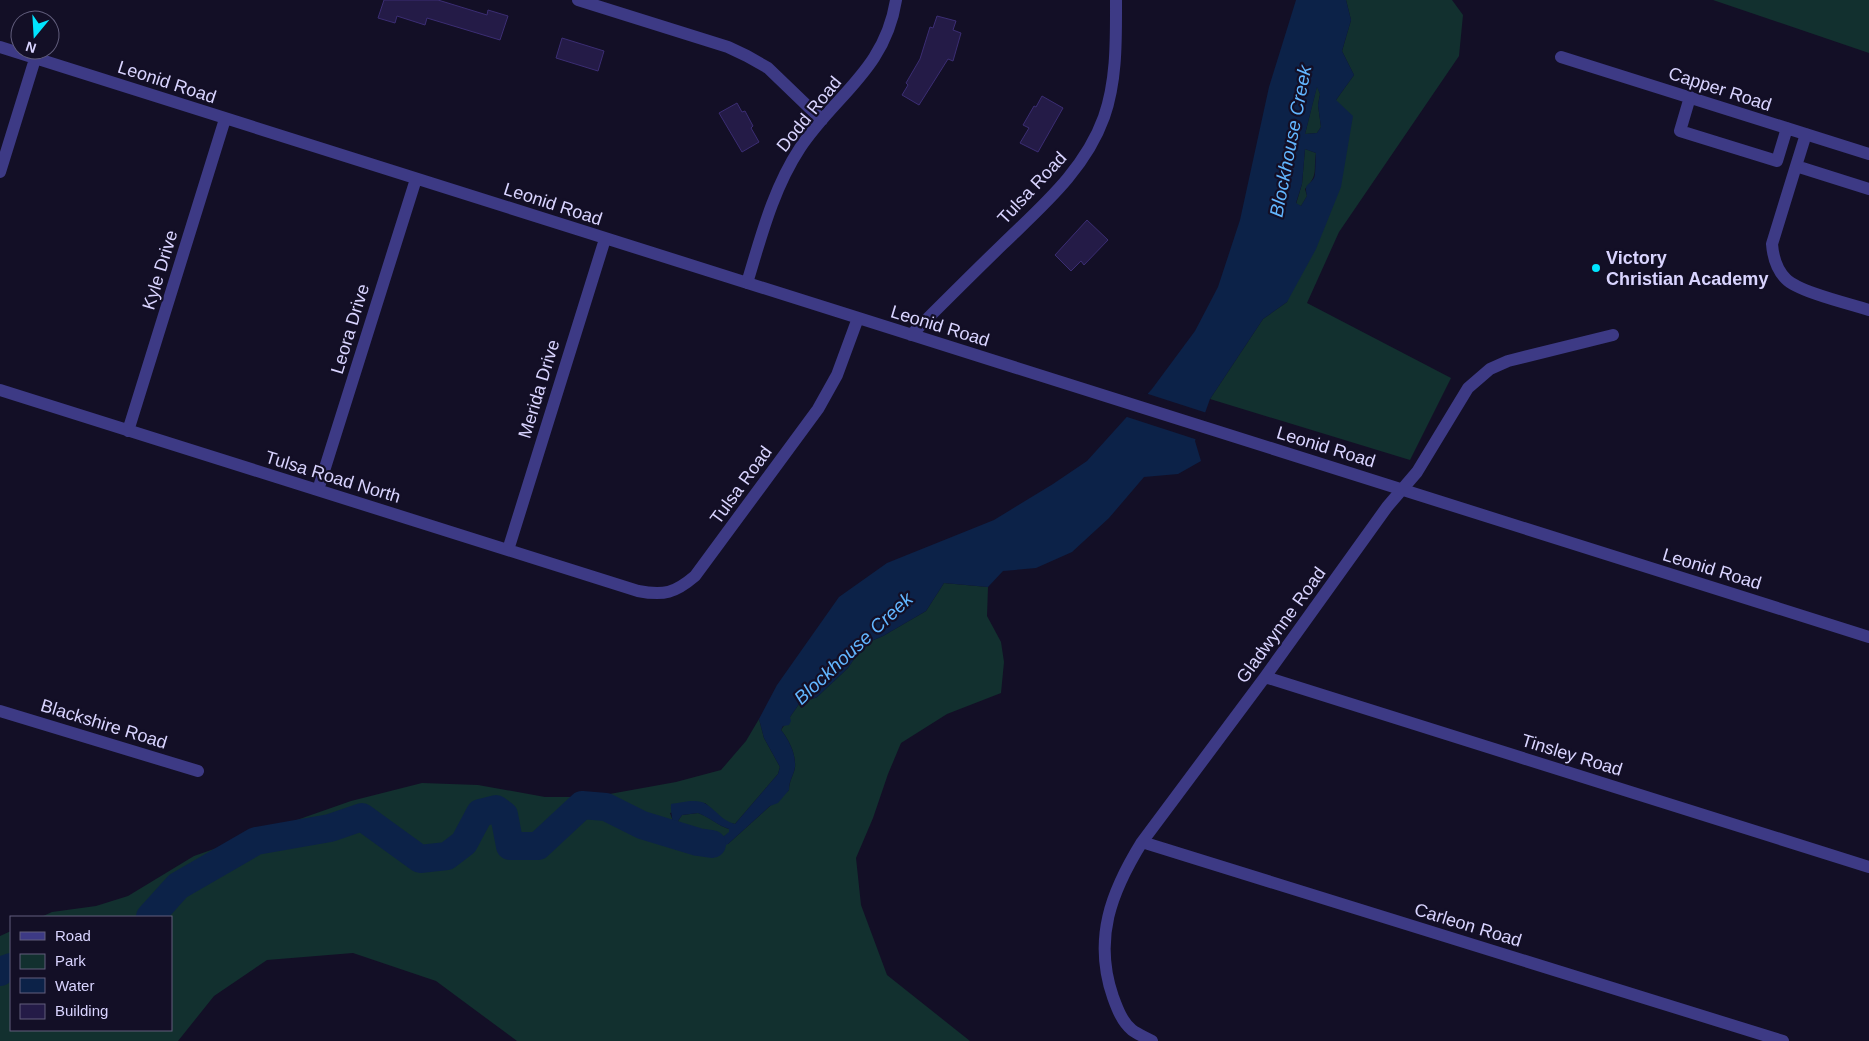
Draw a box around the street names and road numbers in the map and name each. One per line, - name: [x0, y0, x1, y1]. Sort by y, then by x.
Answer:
- street label: Leonid Road: [115, 57, 219, 107]
- street label: Capper Road: [1666, 63, 1774, 115]
- street label: Dodd Road: [773, 72, 845, 156]
- street label: Tulsa Road: [994, 148, 1070, 228]
- street label: Leonid Road: [501, 179, 605, 229]
- street label: Kyle Drive: [138, 228, 182, 312]
- street label: Leora Drive: [327, 282, 373, 376]
- street label: Leonid Road: [888, 302, 992, 350]
- street label: Merida Drive: [515, 337, 563, 441]
- street label: Leonid Road: [1274, 423, 1378, 471]
- street label: Tulsa Road: [706, 442, 776, 528]
- street label: Tulsa Road North: [263, 447, 403, 507]
- street label: Leonid Road: [1660, 545, 1764, 593]
- street label: Gladwynne Road: [1232, 563, 1330, 687]
- street label: Blackshire Road: [38, 695, 170, 753]
- street label: Tinsley Road: [1519, 730, 1625, 780]
- street label: Carleon Road: [1412, 899, 1524, 951]

